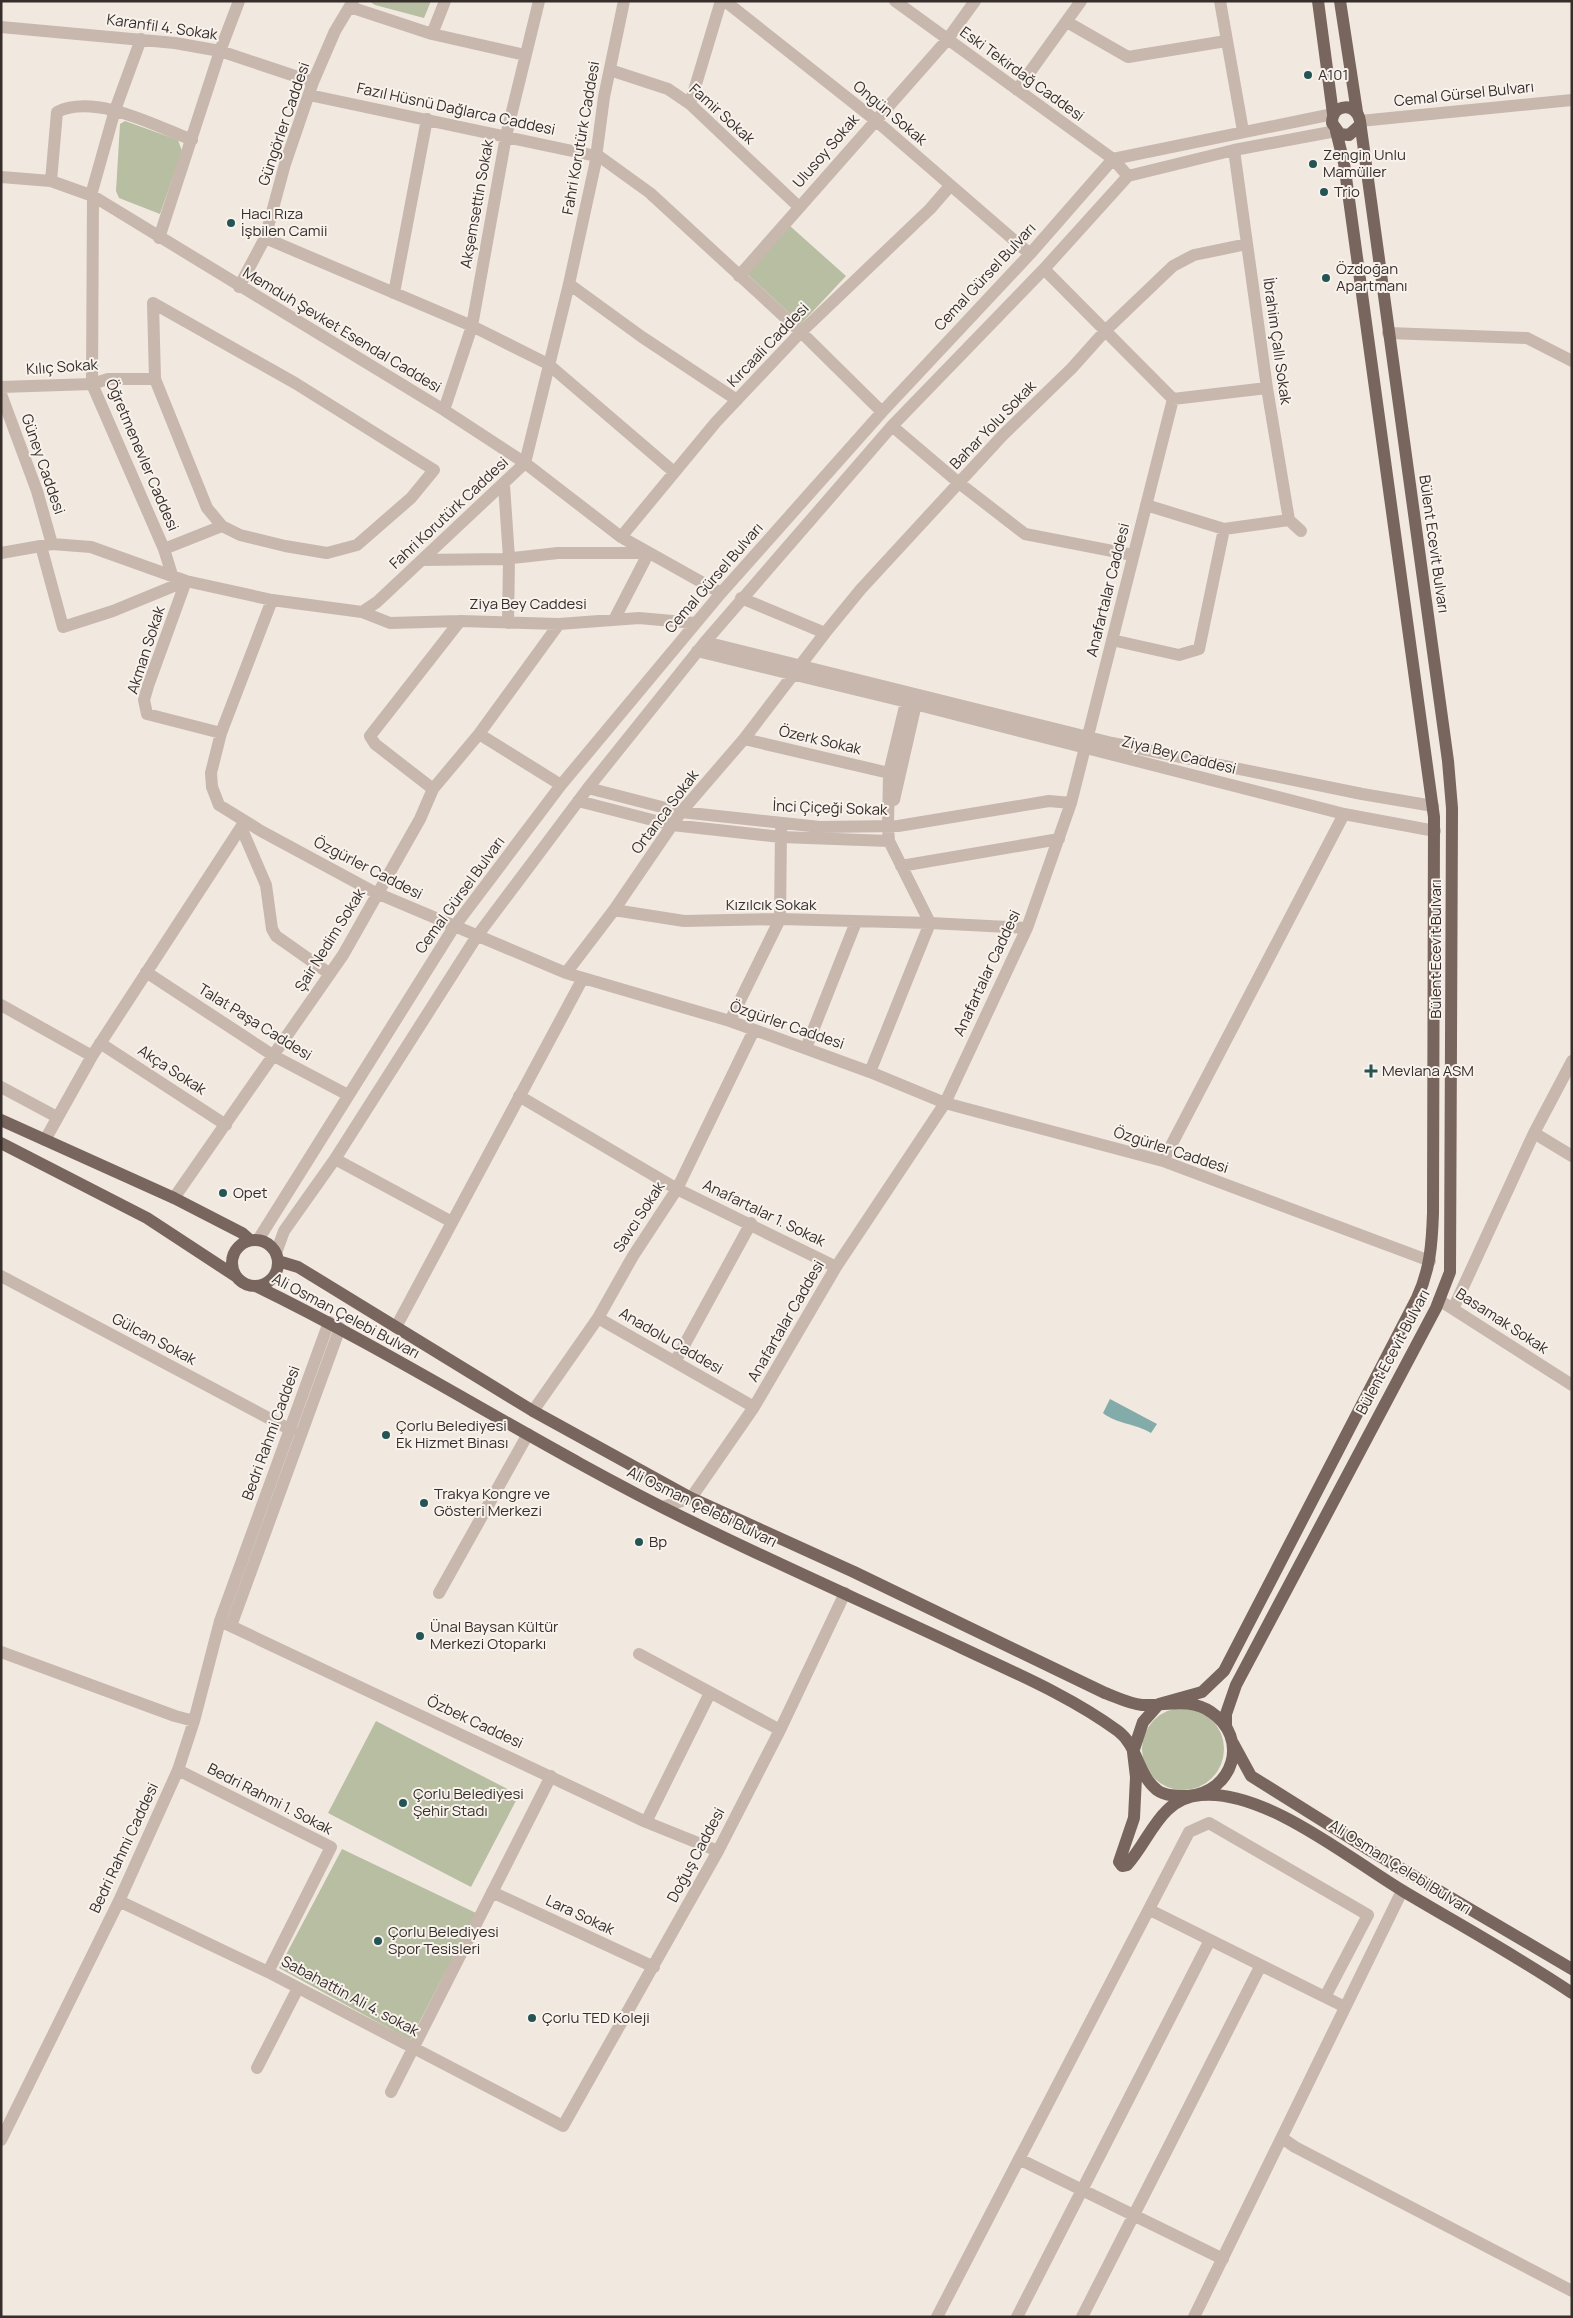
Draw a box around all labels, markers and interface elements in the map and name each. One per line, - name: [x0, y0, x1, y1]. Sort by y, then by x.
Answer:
- street label: Karanfil 4. Sokak: [105, 8, 219, 45]
- street label: Eski Tekirdağ Caddesi: [956, 21, 1089, 126]
- street label: Güngörler Caddesi: [253, 59, 314, 188]
- street label: Fahri Korutürk Caddesi: [557, 59, 604, 216]
- place label: A101: [1318, 64, 1348, 85]
- marker: A101: [1302, 69, 1314, 81]
- street label: Ongün Sokak: [849, 75, 932, 150]
- street label: Cemal Gürsel Bulvarı: [1393, 76, 1535, 111]
- street label: Fazıl Hüsnü Dağlarca Caddesi: [355, 77, 557, 140]
- street label: Famir Sokak: [685, 79, 760, 149]
- street label: Ulusoy Sokak: [788, 109, 864, 192]
- street label: Akşemsettin Sokak: [455, 137, 498, 270]
- place label: Zengin Unlu Mamüller: [1323, 144, 1406, 182]
- marker: Zengin Unlu Mamüller: [1307, 158, 1319, 170]
- place label: Trio: [1334, 181, 1360, 202]
- marker: Trio: [1318, 186, 1330, 198]
- place label: Hacı Rıza İşbilen Camii: [241, 203, 328, 241]
- marker: Hacı Rıza İşbilen Camii: [225, 217, 237, 229]
- street label: Cemal Gürsel Bulvarı: [929, 218, 1040, 335]
- place label: Özdoğan Apartmanı: [1336, 258, 1408, 296]
- street label: Memduh Şevket Esendal Caddesi: [239, 262, 446, 397]
- marker: Özdoğan Apartmanı: [1320, 272, 1332, 284]
- street label: İbrahim Çallı Sokak: [1258, 276, 1297, 406]
- street label: Kırcaali Caddesi: [722, 298, 813, 391]
- street label: Kılıç Sokak: [25, 353, 99, 379]
- street label: Öğretmenevler Caddesi: [101, 375, 184, 534]
- street label: Bahar Yolu Sokak: [945, 375, 1041, 474]
- street label: Güney Caddesi: [16, 411, 70, 517]
- street label: Fahri Korutürk Caddesi: [385, 452, 513, 573]
- street label: Bülent Ecevit Bulvarı: [1414, 473, 1455, 614]
- street label: Cemal Gürsel Bulvarı: [660, 518, 768, 638]
- street label: Anafartalar Caddesi: [1081, 521, 1134, 659]
- street label: Ziya Bey Caddesi: [469, 593, 587, 614]
- street label: Akman Sokak: [121, 603, 170, 696]
- street label: Özerk Sokak: [777, 720, 864, 759]
- street label: Ziya Bey Caddesi: [1120, 730, 1239, 779]
- street label: Ortanca Sokak: [626, 765, 704, 858]
- street label: İnci Çiçeği Sokak: [772, 795, 888, 820]
- street label: Özgürler Caddesi: [310, 831, 426, 904]
- street label: Cemal Gürsel Bulvarı: [410, 832, 509, 958]
- street label: Bülent Ecevit Bulvarı: [1425, 879, 1446, 1019]
- street label: Şair Nedim Sokak: [289, 884, 370, 995]
- street label: Kızılcık Sokak: [726, 894, 817, 915]
- street label: Anafartalar Caddesi: [948, 906, 1025, 1039]
- street label: Talat Paşa Caddesi: [194, 978, 316, 1065]
- street label: Özgürler Caddesi: [727, 995, 847, 1054]
- street label: Akça Sokak: [134, 1040, 211, 1100]
- place label: Mevlana ASM: [1382, 1060, 1474, 1081]
- marker: Mevlana ASM: [1364, 1064, 1378, 1078]
- street label: Özgürler Caddesi: [1111, 1121, 1231, 1178]
- street label: Anafartalar 1. Sokak: [700, 1174, 829, 1252]
- street label: Savcı Sokak: [608, 1177, 670, 1256]
- place label: Opet: [233, 1182, 268, 1203]
- marker: Opet: [217, 1187, 229, 1199]
- street label: Anafartalar Caddesi: [742, 1256, 829, 1385]
- street label: Ali Osman Çelebi Bulvarı: [269, 1268, 424, 1363]
- street label: Basamak Sokak: [1452, 1283, 1553, 1359]
- street label: Bülent Ecevit Bulvarı: [1351, 1285, 1435, 1418]
- street label: Anadolu Caddesi: [615, 1302, 727, 1379]
- street label: Gülcan Sokak: [108, 1307, 201, 1370]
- street label: Bedri Rahmi Caddesi: [236, 1363, 305, 1503]
- place label: Çorlu Belediyesi Ek Hizmet Binası: [396, 1415, 508, 1453]
- marker: Çorlu Belediyesi Ek Hizmet Binası: [380, 1429, 392, 1441]
- street label: Ali Osman Çelebi Bulvarı: [624, 1461, 781, 1552]
- place label: Trakya Kongre ve Gösteri Merkezi: [434, 1483, 550, 1521]
- marker: Trakya Kongre ve Gösteri Merkezi: [418, 1497, 430, 1509]
- place label: Bp: [649, 1531, 667, 1552]
- marker: Bp: [633, 1536, 645, 1548]
- place label: Ünal Baysan Kültür Merkezi Otoparkı: [430, 1616, 559, 1654]
- marker: Ünal Baysan Kültür Merkezi Otoparkı: [414, 1630, 426, 1642]
- street label: Özbek Caddesi: [424, 1690, 527, 1753]
- street label: Bedri Rahmi 1. Sokak: [204, 1758, 337, 1840]
- street label: Bedri Rahmi Caddesi: [84, 1779, 163, 1916]
- place label: Çorlu Belediyesi Şehir Stadı: [413, 1783, 524, 1821]
- marker: Çorlu Belediyesi Şehir Stadı: [397, 1797, 409, 1809]
- street label: Doğuş Caddesi: [662, 1804, 729, 1906]
- street label: Ali Osman Çelebi Bulvarı: [1325, 1814, 1476, 1919]
- street label: Lara Sokak: [542, 1889, 619, 1940]
- place label: Çorlu Belediyesi Spor Tesisleri: [388, 1921, 499, 1959]
- marker: Çorlu Belediyesi Spor Tesisleri: [372, 1935, 384, 1947]
- street label: Sabahattin Ali 4. sokak: [278, 1950, 423, 2041]
- place label: Çorlu TED Koleji: [542, 2007, 650, 2028]
- marker: Çorlu TED Koleji: [526, 2012, 538, 2024]

